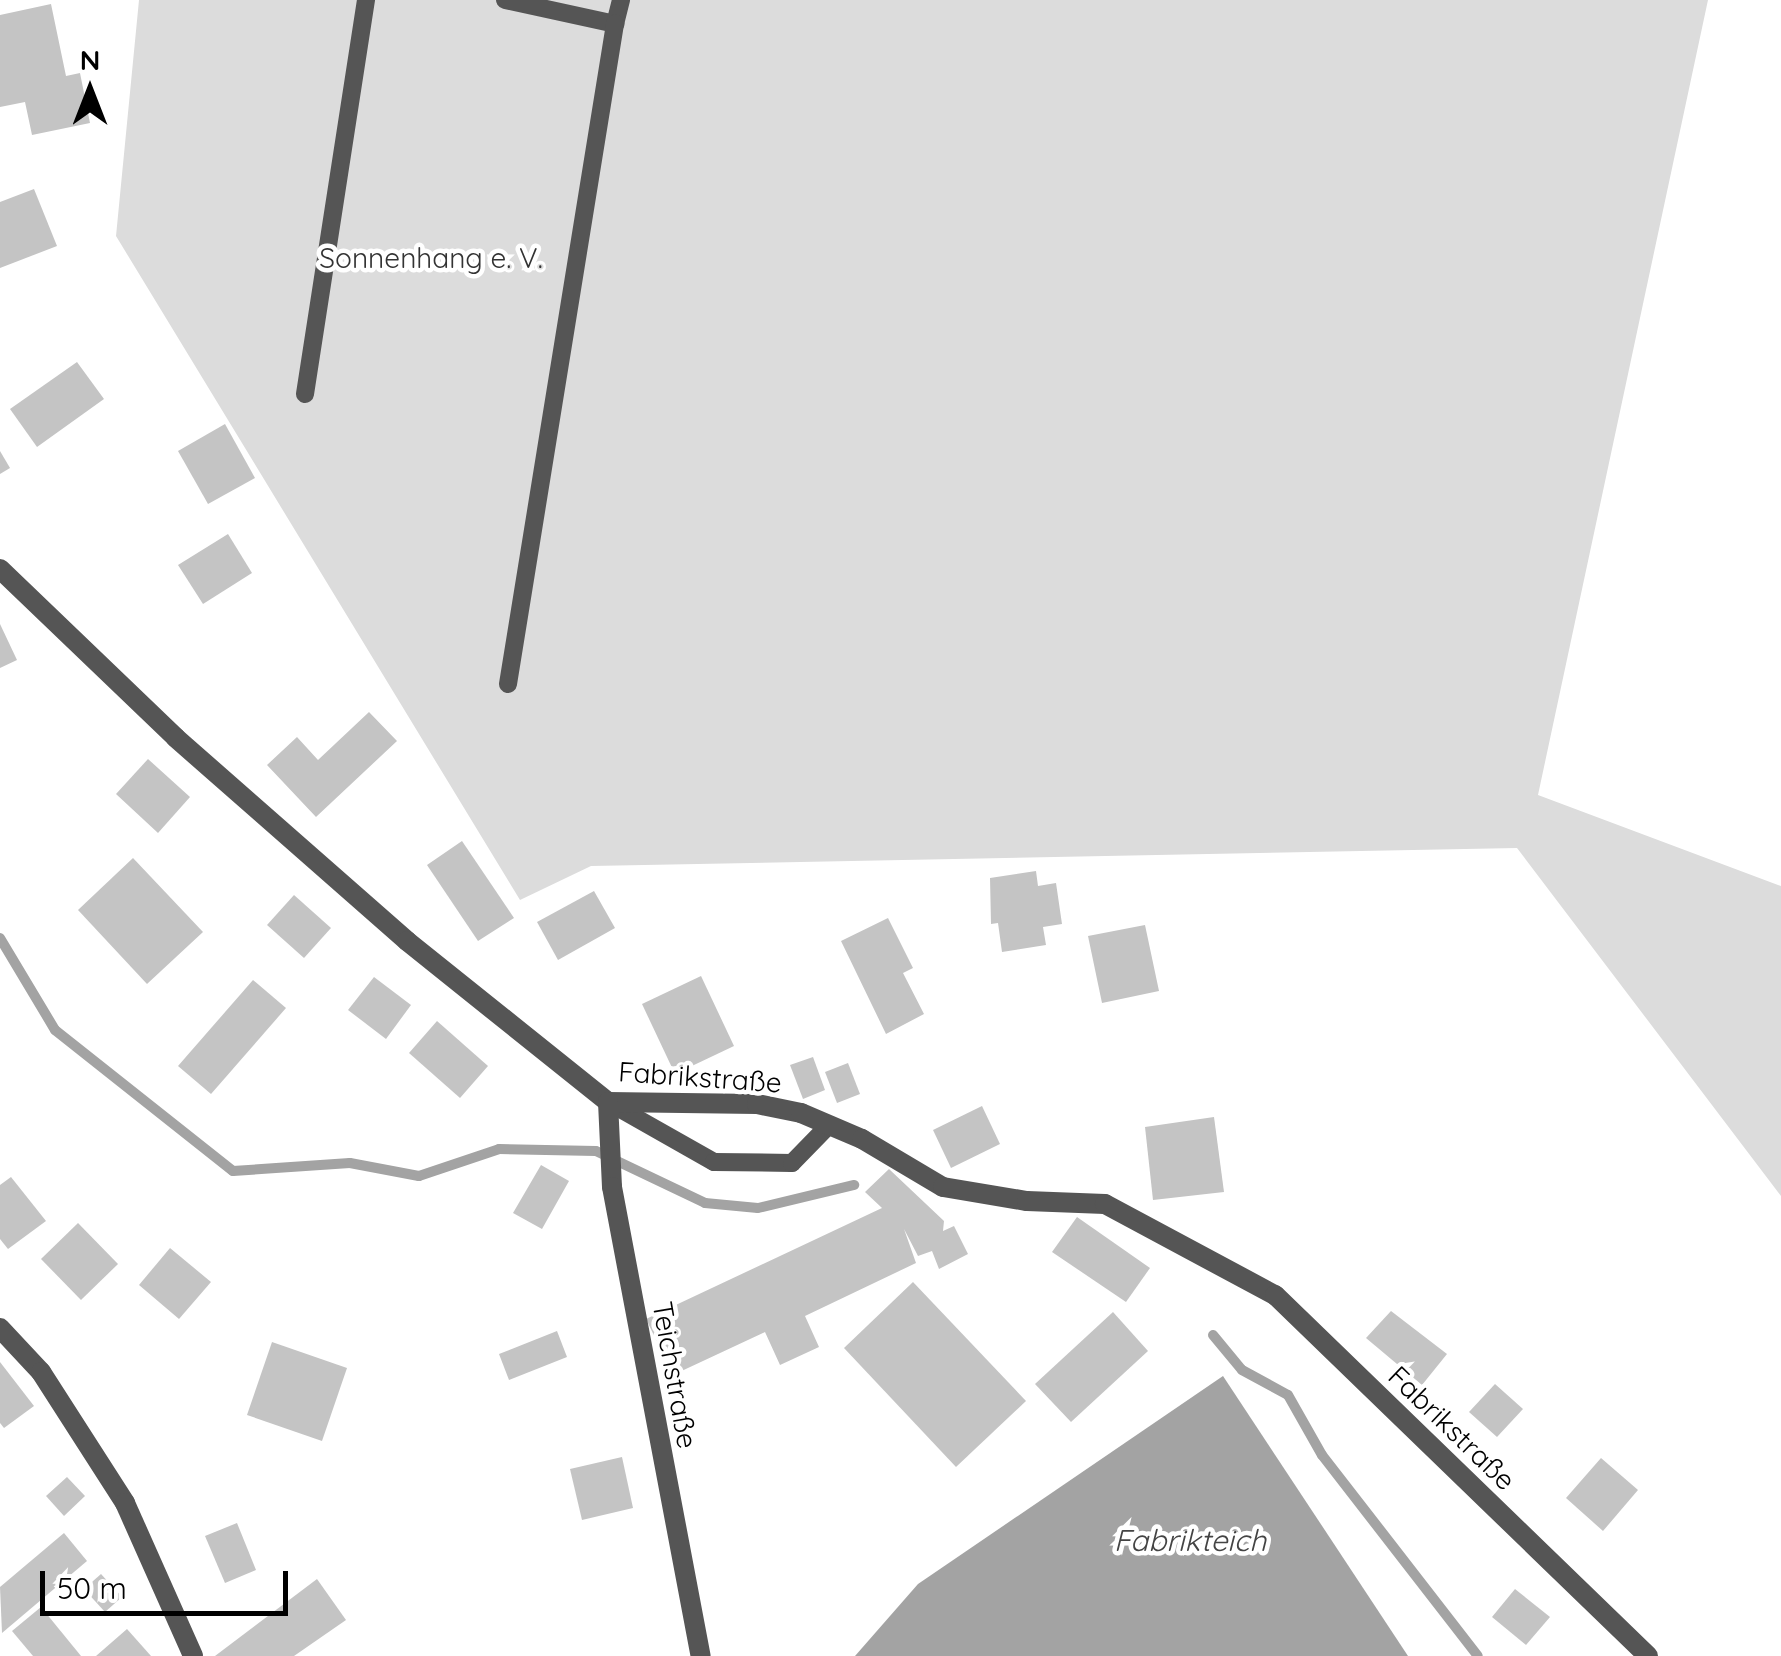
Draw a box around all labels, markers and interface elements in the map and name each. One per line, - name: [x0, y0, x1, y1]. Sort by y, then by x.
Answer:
- north arrow: [40, 40, 140, 140]
- text: N: [80, 42, 100, 77]
- park label: Sonnenhang e. V.: [319, 241, 543, 275]
- street label: Fabrikstraße: [617, 1055, 783, 1099]
- street label: Teichstraße: [646, 1299, 704, 1451]
- street label: Fabrikstraße: [1381, 1359, 1523, 1497]
- water label: Fabrikteich: [1114, 1522, 1266, 1558]
- scale bar: [45, 1551, 292, 1613]
- text: 50 m: [57, 1569, 127, 1607]

